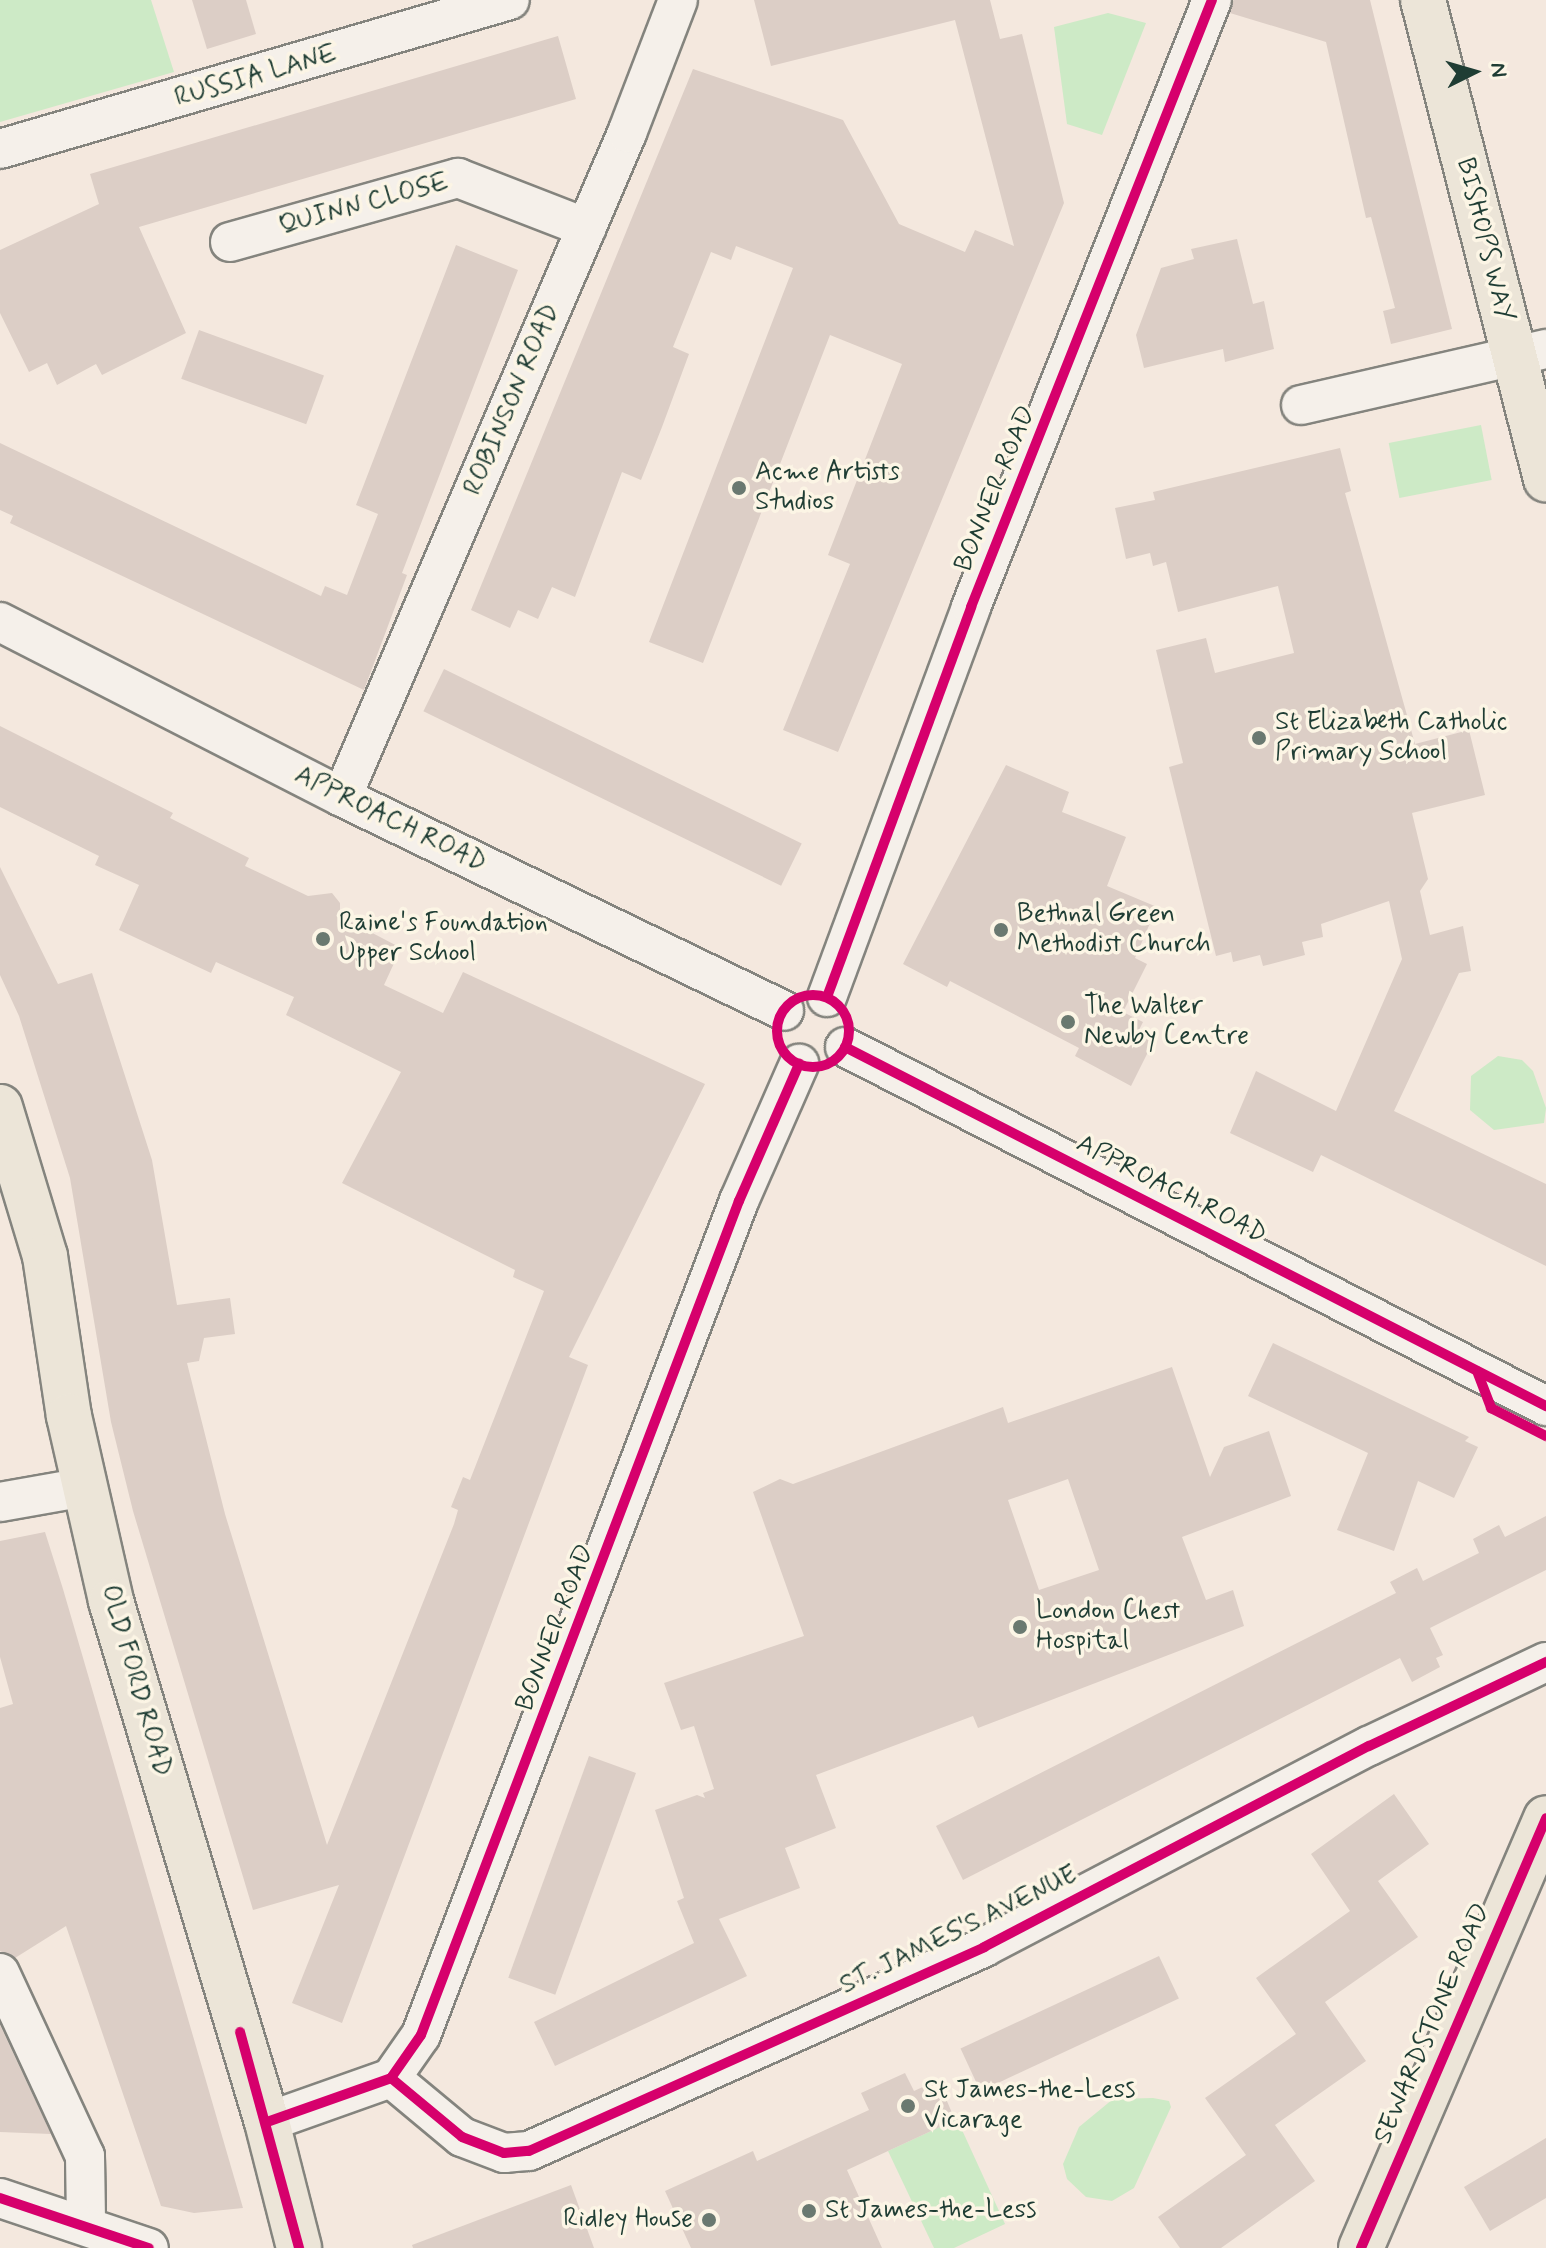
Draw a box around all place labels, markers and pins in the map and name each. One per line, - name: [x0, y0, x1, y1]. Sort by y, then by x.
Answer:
- place label: Acme Artists Studios: [755, 457, 900, 518]
- marker: Acme Artists Studios: [730, 479, 748, 497]
- place label: St Elizabeth Catholic Primary School: [1275, 707, 1507, 768]
- marker: St Elizabeth Catholic Primary School: [1250, 729, 1268, 747]
- place label: Bethnal Green Methodist Church: [1017, 899, 1211, 960]
- place label: Raine's Foundation Upper School: [339, 908, 543, 970]
- marker: Bethnal Green Methodist Church: [992, 921, 1010, 939]
- marker: Raine's Foundation Upper School: [314, 930, 332, 948]
- place label: The Walter Newby Centre: [1084, 991, 1244, 1052]
- marker: The Walter Newby Centre: [1059, 1013, 1077, 1031]
- place label: London Chest Hospital: [1036, 1596, 1185, 1658]
- marker: London Chest Hospital: [1011, 1618, 1029, 1636]
- place label: St James-the-Less Vicarage: [924, 2075, 1139, 2136]
- marker: St James-the-Less Vicarage: [899, 2097, 917, 2115]
- place label: St James-the-Less: [825, 2195, 1040, 2227]
- marker: St James-the-Less: [800, 2202, 818, 2220]
- place label: Ridley House: [560, 2204, 693, 2236]
- marker: Ridley House: [700, 2211, 718, 2229]

